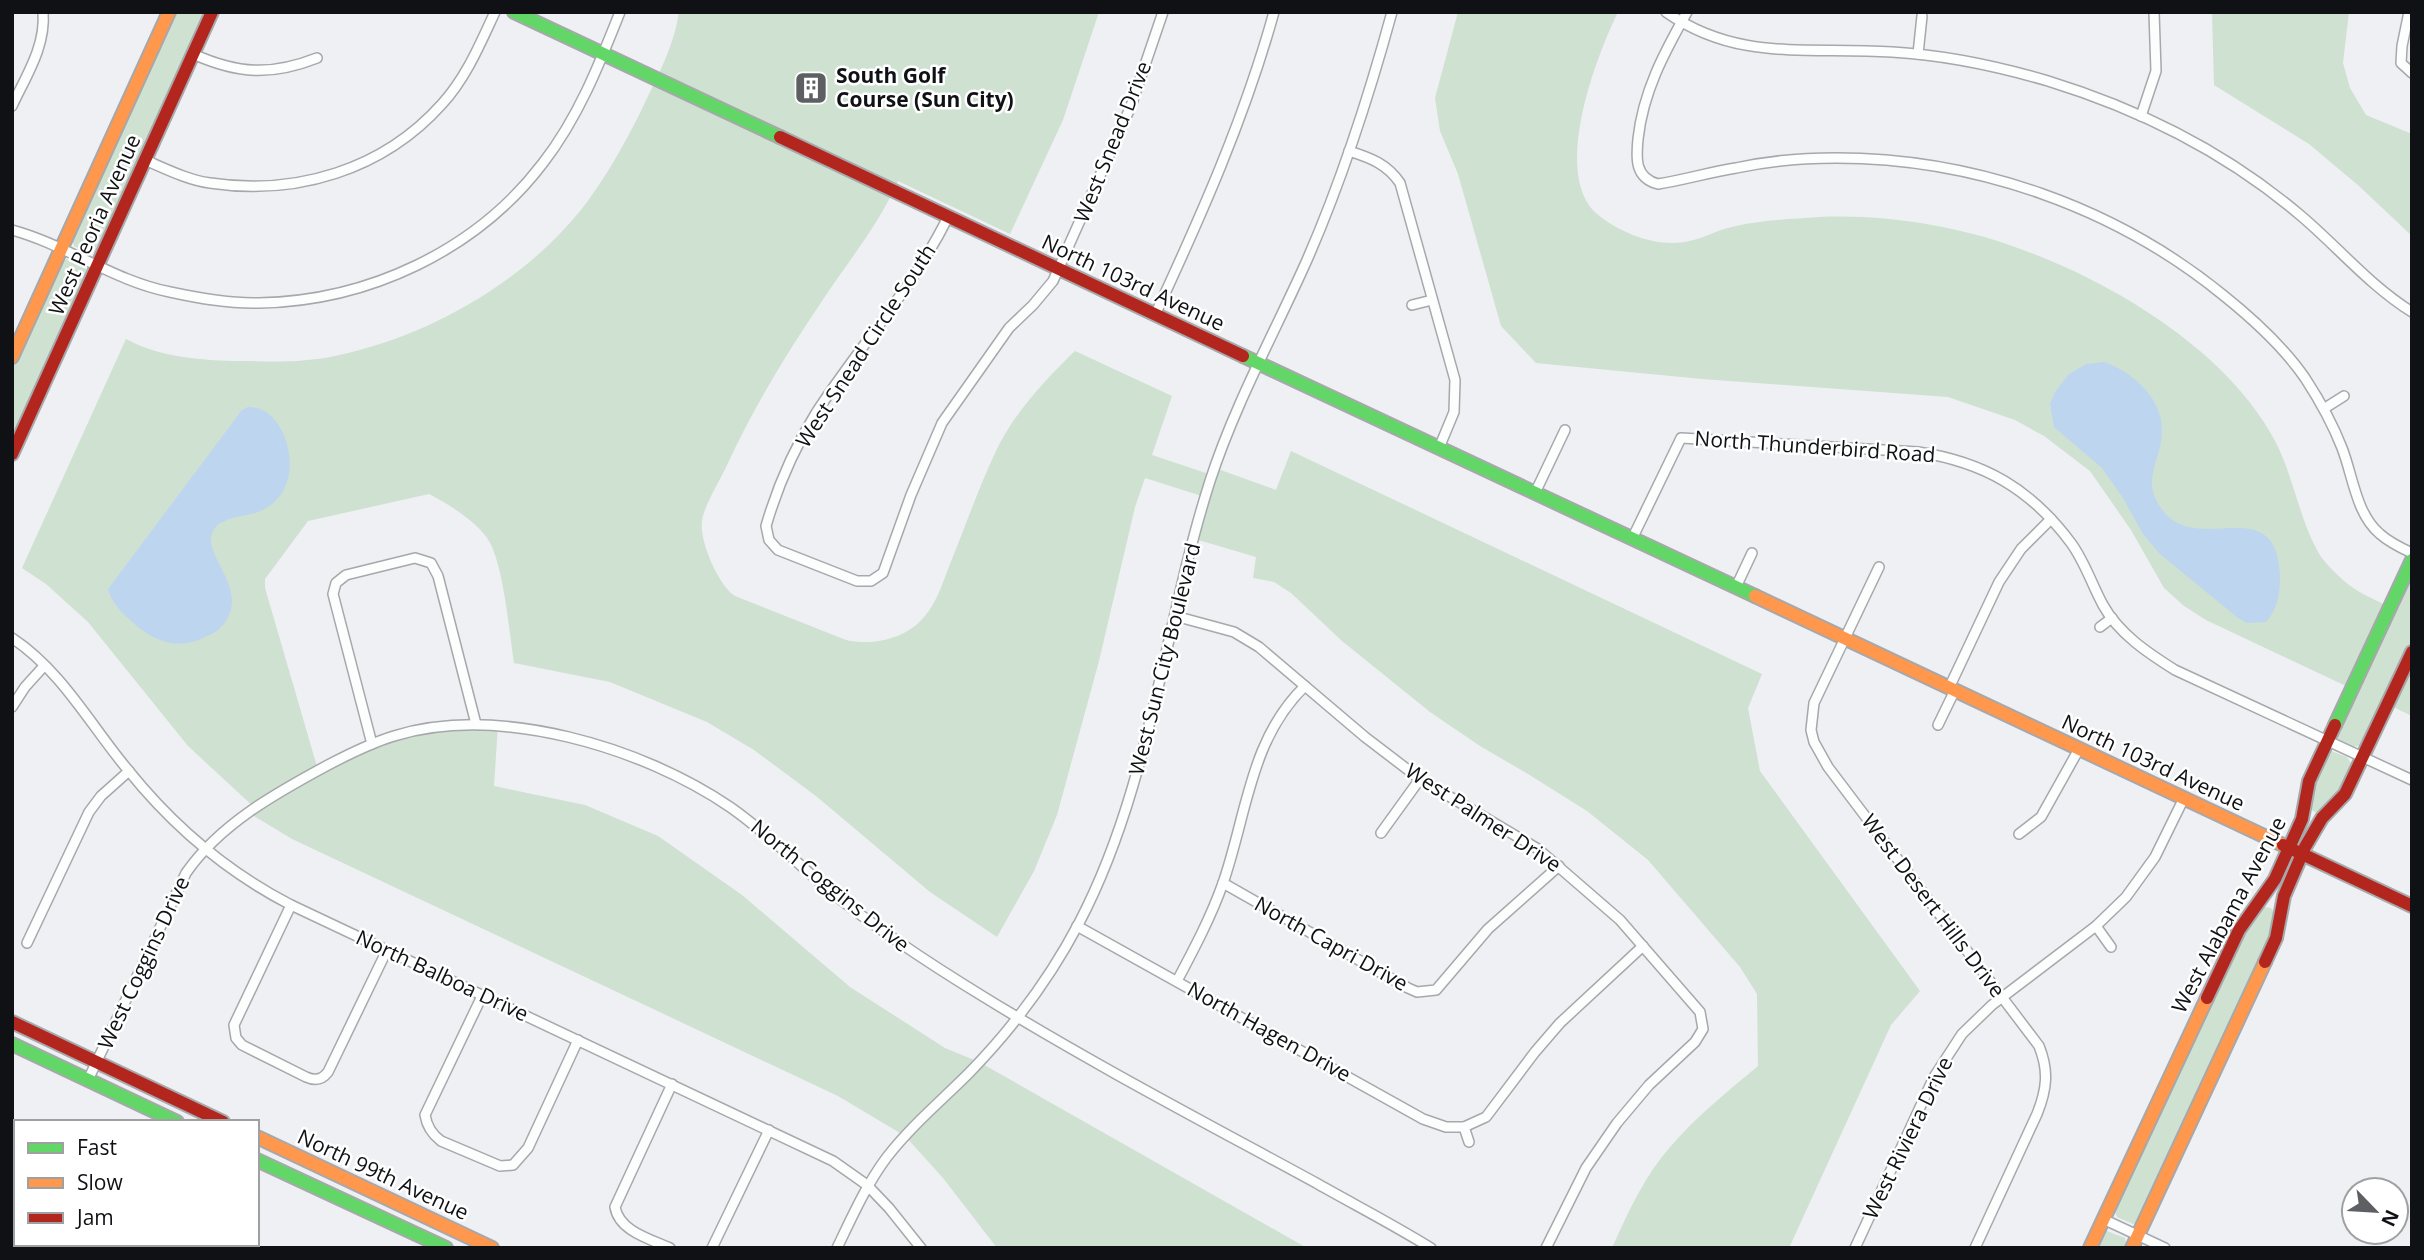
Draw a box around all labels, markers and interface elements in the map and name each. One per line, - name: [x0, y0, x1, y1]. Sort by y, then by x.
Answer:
- street label: West Snead Drive: [1067, 57, 1157, 226]
- place label: South Golf Course (Sun City): [836, 61, 1014, 113]
- building icon: South Golf Course (Sun City): [792, 69, 830, 107]
- street label: West Peoria Avenue: [42, 130, 147, 320]
- street label: North 103rd Avenue: [1037, 227, 1229, 337]
- street label: West Snead Circle South: [789, 238, 942, 453]
- street label: North Thunderbird Road: [1694, 424, 1936, 468]
- street label: West Sun City Boulevard: [1122, 540, 1206, 778]
- street label: North 103rd Avenue: [2057, 707, 2249, 817]
- street label: West Palmer Drive: [1400, 756, 1567, 878]
- street label: West Desert Hills Drive: [1856, 808, 2012, 1003]
- street label: West Alabama Avenue: [2164, 811, 2292, 1018]
- street label: North Coggins Drive: [745, 812, 916, 958]
- street label: West Coggins Drive: [91, 872, 195, 1054]
- street label: North Capri Drive: [1250, 889, 1413, 997]
- street label: North Balboa Drive: [352, 923, 533, 1027]
- street label: North Hagen Drive: [1183, 975, 1356, 1088]
- street label: West Riviera Drive: [1856, 1052, 1959, 1223]
- legend: [14, 1120, 259, 1246]
- street label: North 99th Avenue: [293, 1122, 474, 1226]
- text: Fast: [77, 1133, 117, 1161]
- text: Slow: [77, 1168, 123, 1196]
- north arrow: [2340, 1176, 2410, 1246]
- text: Jam: [75, 1203, 114, 1231]
- text: N: [2375, 1206, 2405, 1231]

